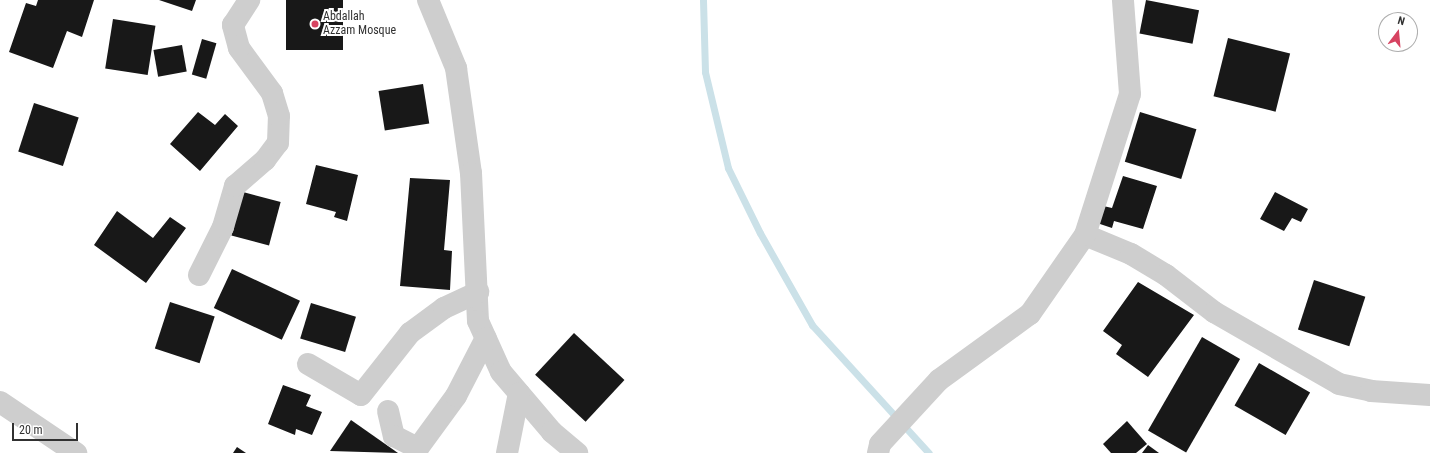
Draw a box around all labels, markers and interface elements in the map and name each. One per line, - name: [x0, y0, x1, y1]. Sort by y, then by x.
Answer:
- place label: Abdallah Azzam Mosque: [323, 10, 396, 38]
- north arrow: [1378, 12, 1418, 52]
- text: N: [1396, 14, 1406, 28]
- marker: Abdallah Azzam Mosque: [310, 19, 320, 29]
- scale bar: [14, 415, 80, 441]
- text: 20 m: [19, 423, 43, 437]

